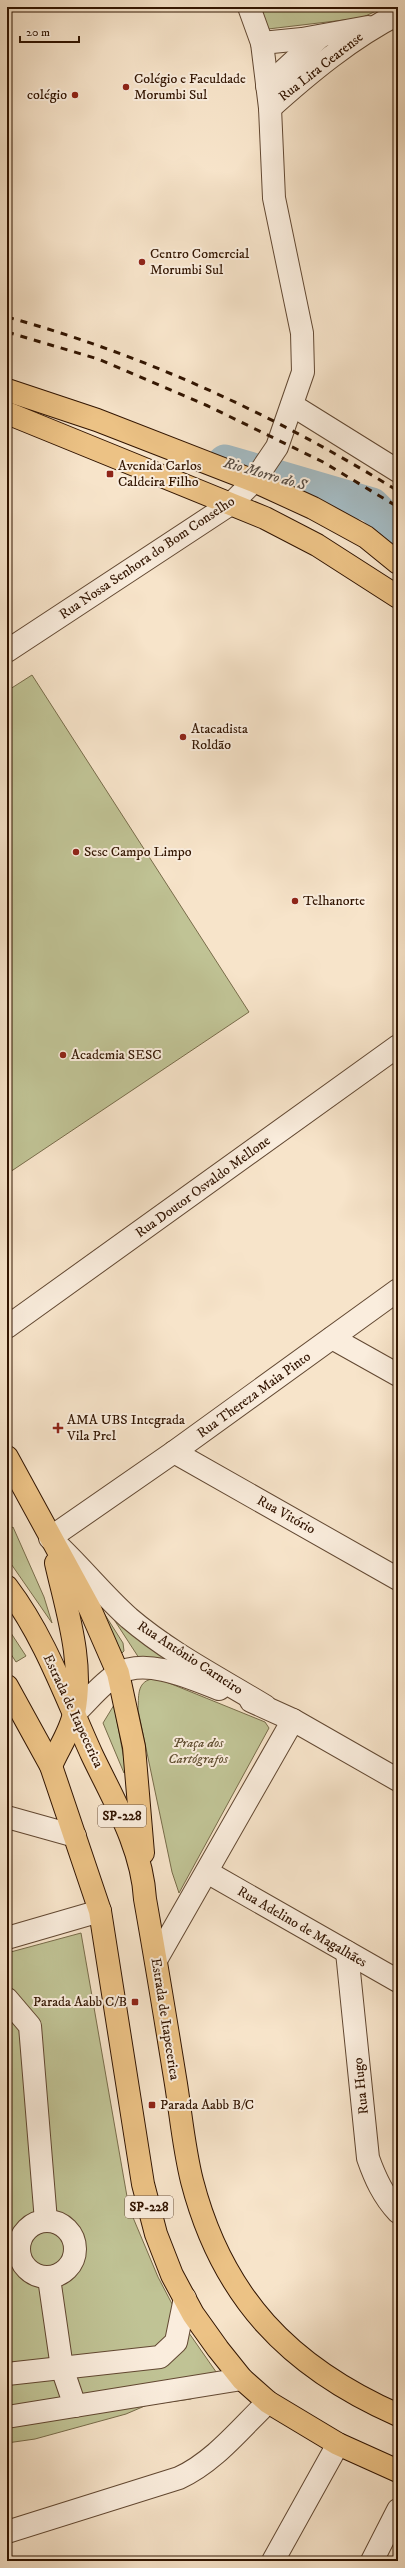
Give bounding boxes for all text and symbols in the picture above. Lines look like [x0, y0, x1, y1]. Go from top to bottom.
scale bar [20, 18, 79, 44]
text: 20 m [26, 25, 50, 40]
street label: Rua Lira Cearense [275, 28, 367, 106]
place label: Colégio e Faculdade Morumbi Sul [134, 70, 246, 104]
marker: Colégio e Faculdade Morumbi Sul [121, 82, 131, 92]
place label: colégio [27, 86, 67, 104]
marker: colégio [70, 90, 80, 100]
place label: Centro Comercial Morumbi Sul [150, 245, 250, 279]
marker: Centro Comercial Morumbi Sul [137, 257, 147, 267]
water label: Rio Morro do S [221, 453, 310, 495]
place label: Avenida Carlos Caldeira Filho [118, 457, 202, 491]
marker: Avenida Carlos Caldeira Filho [105, 469, 115, 479]
street label: Rua Nossa Senhora do Bom Conselho [56, 492, 238, 624]
place label: Atacadista Roldão [191, 720, 248, 754]
marker: Atacadista Roldão [178, 732, 188, 742]
place label: Sesc Campo Limpo [84, 843, 192, 861]
marker: Sesc Campo Limpo [71, 847, 81, 857]
place label: Telhanorte [303, 892, 365, 910]
marker: Telhanorte [290, 896, 300, 906]
place label: Academia SESC [71, 1046, 162, 1064]
marker: Academia SESC [58, 1050, 68, 1060]
street label: Rua Doutor Osvaldo Mellone [132, 1132, 274, 1242]
street label: Rua Thereza Maia Pinto [194, 1348, 315, 1442]
place label: AMA UBS Integrada Vila Prel [66, 1411, 185, 1445]
marker: AMA UBS Integrada Vila Prel [52, 1422, 64, 1434]
street label: Rua Vitório [254, 1492, 319, 1539]
street label: Rua Antônio Carneiro [134, 1617, 246, 1699]
street label: Estrada de Itapecerica [39, 1651, 107, 1771]
park label: Praça dos Cartógrafos [168, 1734, 229, 1768]
road number: SP-228 [98, 1805, 146, 1827]
street label: Rua Adelino de Magalhães [234, 1882, 370, 1972]
street label: Estrada de Itapecerica [146, 1957, 184, 2081]
place label: Parada Aabb C/B [33, 1993, 127, 2011]
marker: Parada Aabb C/B [130, 1997, 140, 2007]
street label: Rua Hugo [349, 2057, 373, 2115]
place label: Parada Aabb B/C [160, 2096, 254, 2114]
marker: Parada Aabb B/C [147, 2100, 157, 2110]
road number: SP-228 [125, 2196, 173, 2218]

